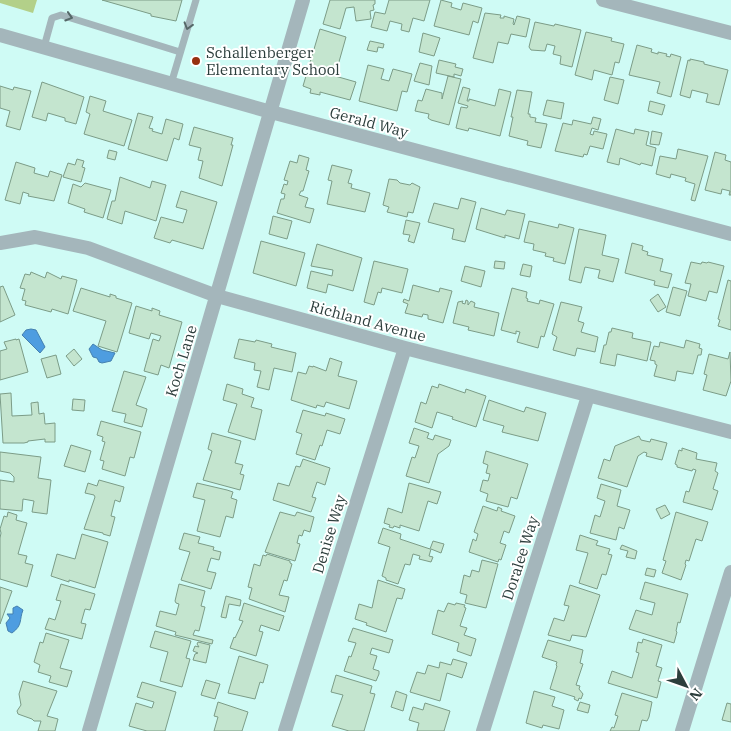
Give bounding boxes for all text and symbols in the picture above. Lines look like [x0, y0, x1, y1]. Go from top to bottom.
one-way arrow [65, 12, 73, 22]
one-way arrow [183, 21, 193, 30]
place label: Schallenberger Elementary School [206, 43, 340, 79]
marker: Schallenberger Elementary School [190, 55, 202, 67]
street label: Gerald Way [328, 102, 410, 142]
street label: Richland Avenue [308, 296, 428, 346]
street label: Koch Lane [161, 323, 201, 399]
street label: Denise Way [308, 492, 350, 576]
street label: Doralee Way [497, 513, 543, 603]
north arrow [661, 661, 711, 711]
text: N [685, 684, 706, 705]

